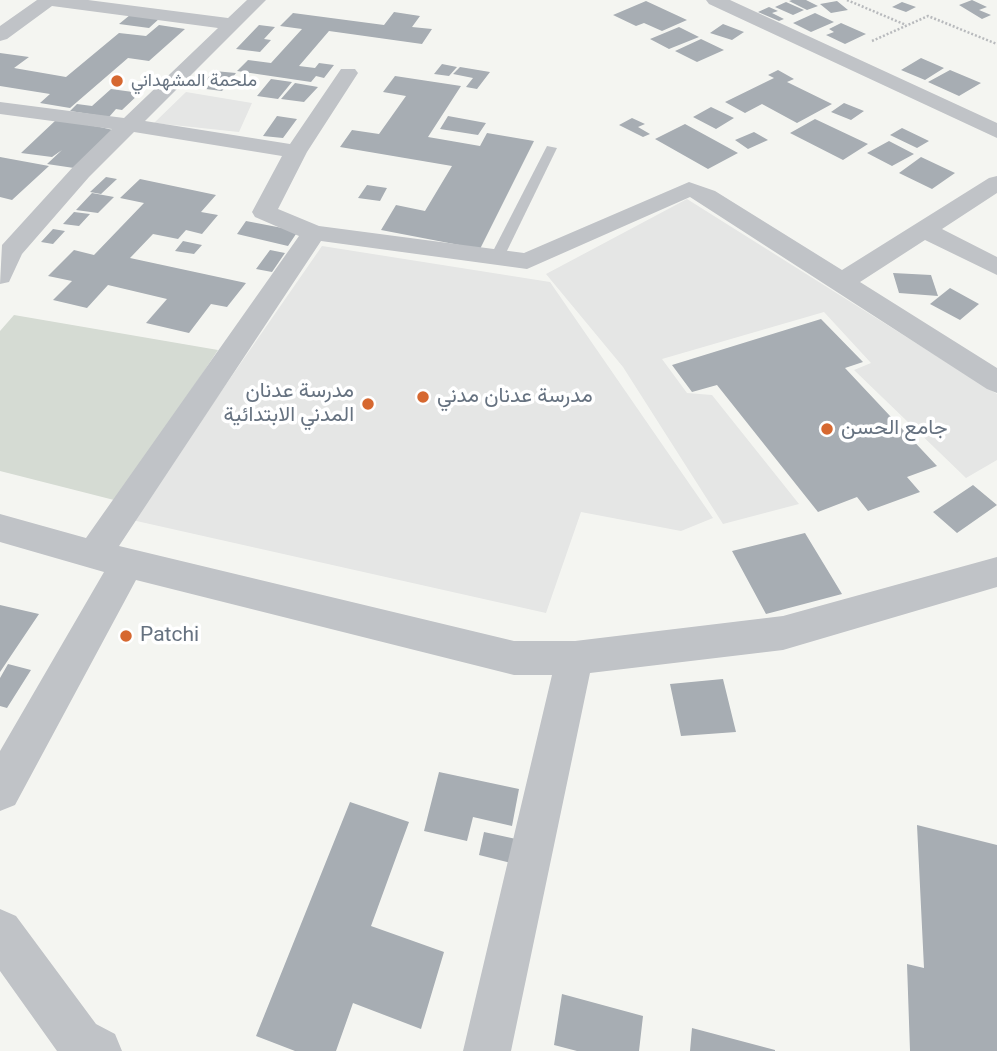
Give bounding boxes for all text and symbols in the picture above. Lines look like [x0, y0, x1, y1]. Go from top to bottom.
place label: ملحمة المشهداني [131, 70, 257, 92]
marker: ملحمة المشهداني [109, 73, 125, 89]
place label: مدرسة عدنان المدني الابتدائية [224, 379, 354, 429]
place label: مدرسة عدنان مدني [437, 384, 593, 410]
marker: مدرسة عدنان مدني [415, 389, 431, 405]
marker: مدرسة عدنان المدني الابتدائية [360, 396, 376, 412]
place label: جامع الحسن [841, 416, 948, 442]
marker: جامع الحسن [819, 421, 835, 437]
place label: Patchi [140, 623, 199, 649]
marker: Patchi [118, 628, 134, 644]

